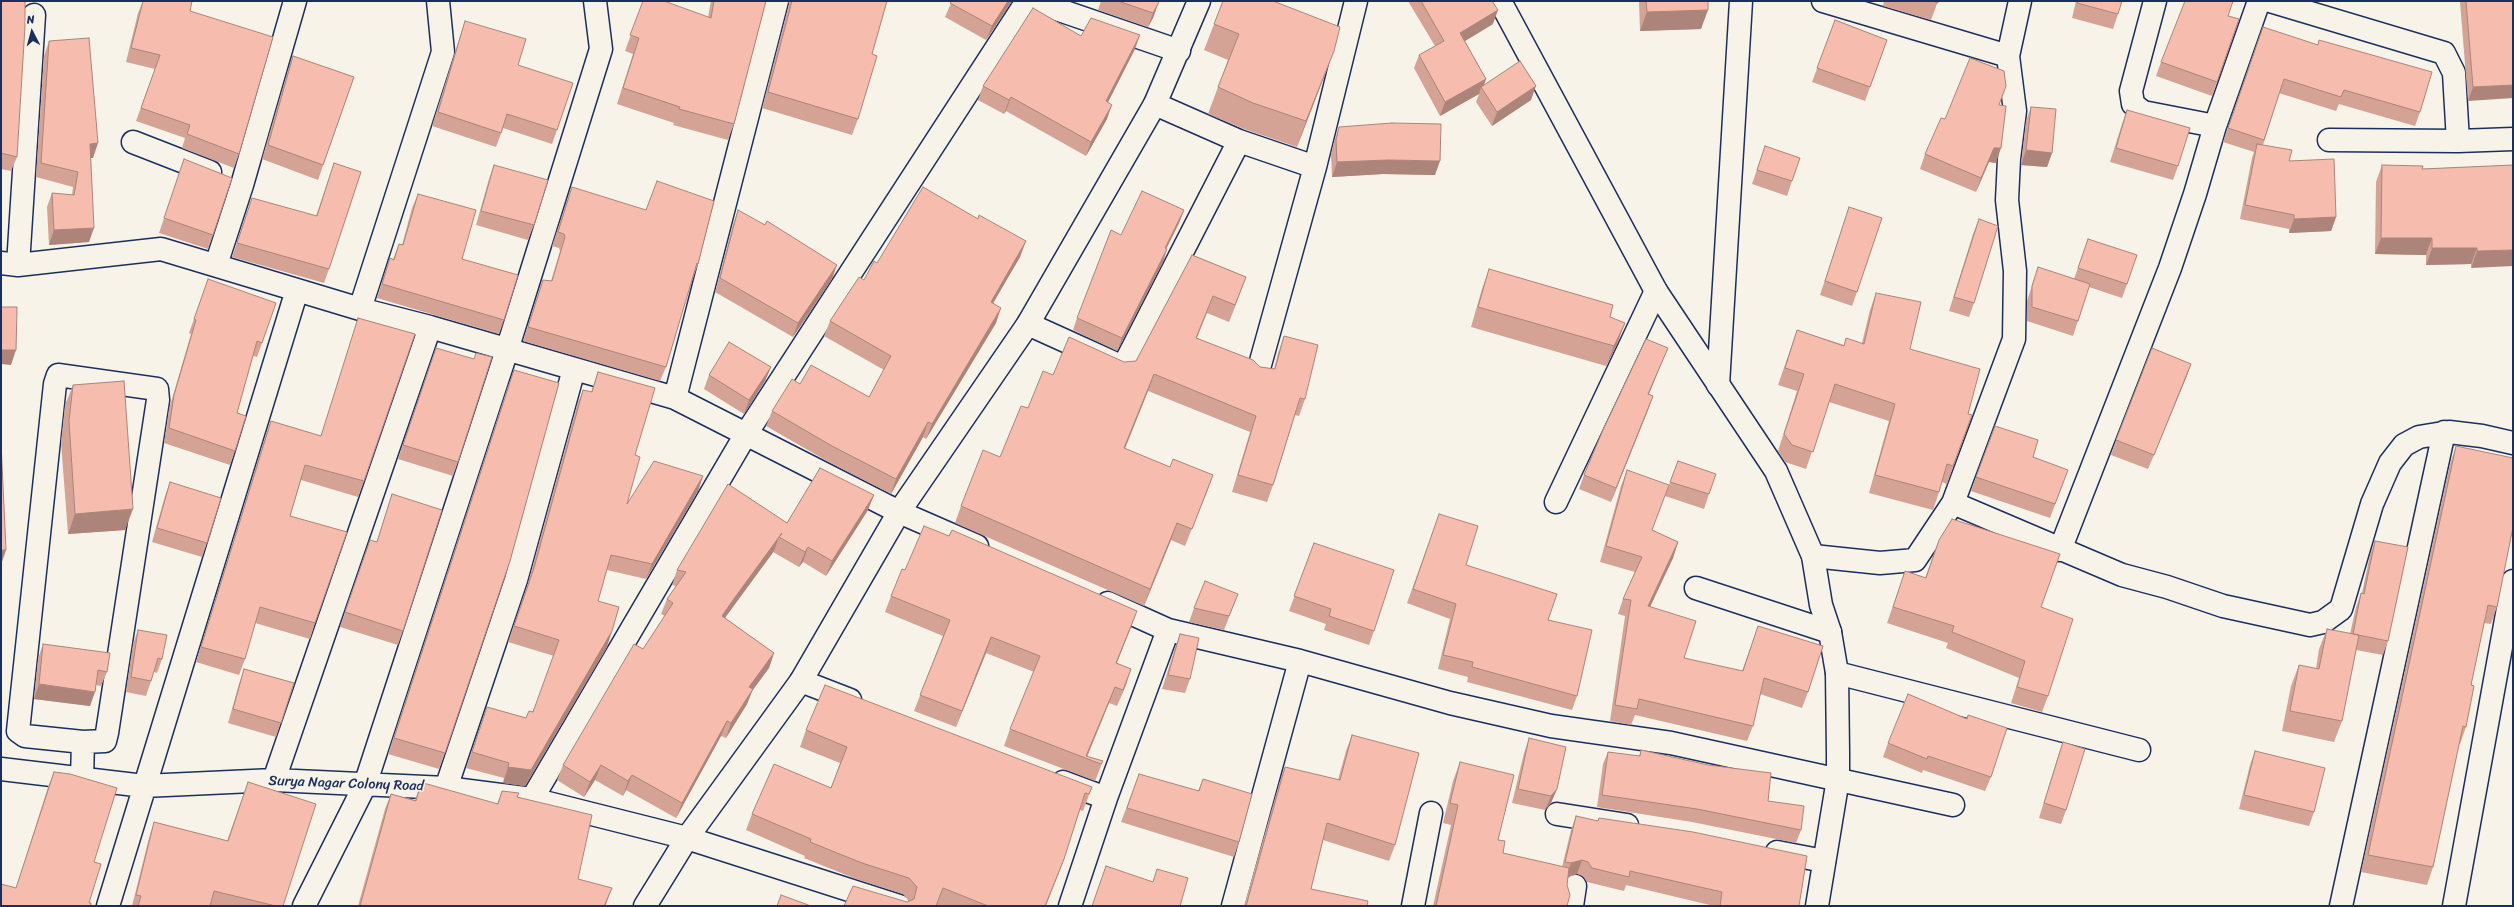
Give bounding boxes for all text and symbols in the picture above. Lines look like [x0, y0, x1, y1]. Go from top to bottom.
text: N [26, 10, 35, 29]
north arrow [12, 12, 52, 52]
street label: Surya Nagar Colony Road [268, 773, 424, 795]

